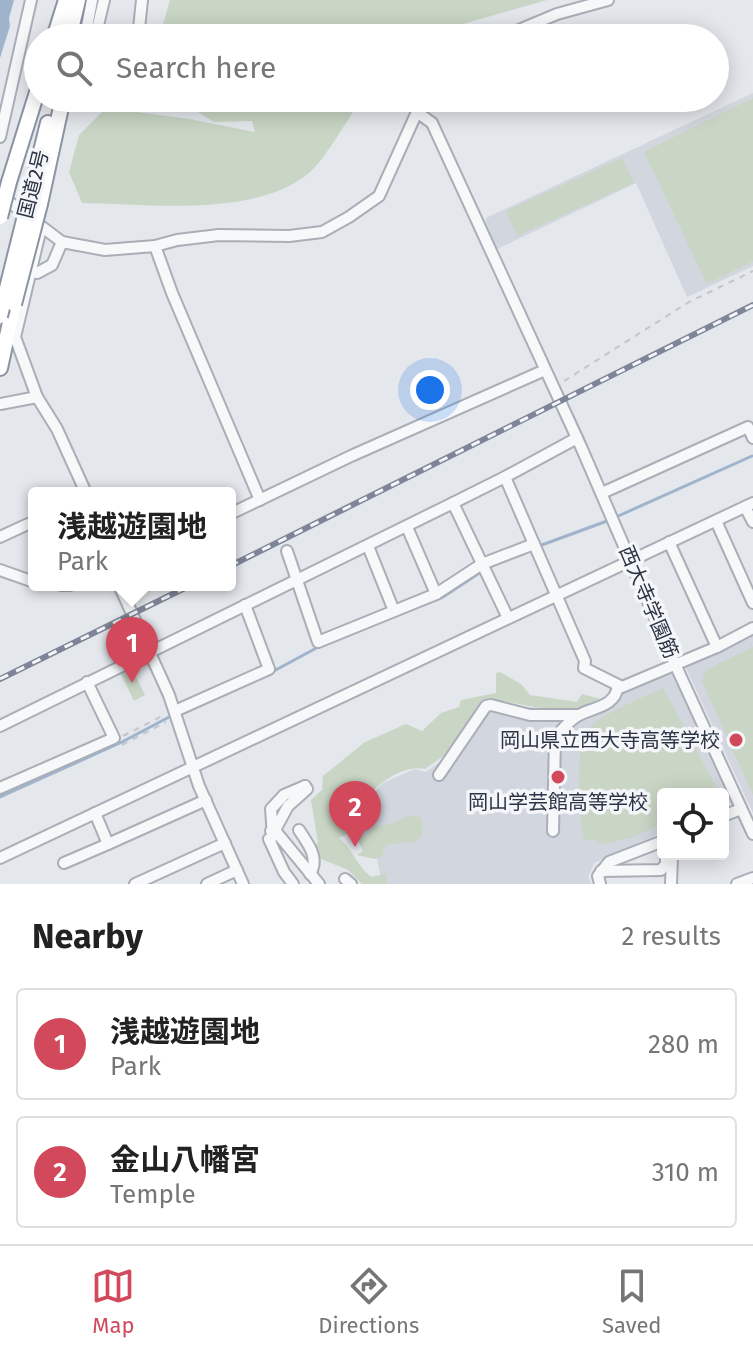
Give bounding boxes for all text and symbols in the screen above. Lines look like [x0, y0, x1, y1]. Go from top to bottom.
search box [24, 24, 729, 112]
icon: search [52, 46, 96, 90]
text: Search here [116, 50, 276, 86]
street label: 国道2号 [13, 147, 53, 221]
your location [410, 370, 450, 410]
popup [28, 487, 236, 591]
text: 浅越遊園地 [57, 509, 207, 545]
street label: 西大寺学園筋 [615, 542, 683, 662]
text: Park [57, 546, 108, 577]
pin: 1 [106, 617, 158, 683]
place label: 岡山県立西大寺高等学校 [500, 728, 720, 752]
marker: 岡山県立西大寺高等学校 [727, 731, 745, 749]
marker: 岡山学芸館高等学校 [549, 768, 567, 786]
pin: 2 [329, 781, 381, 847]
map controls [657, 788, 729, 860]
button: locate [657, 788, 729, 860]
place label: 岡山学芸館高等学校 [468, 790, 648, 814]
text: Nearby [32, 916, 143, 957]
text: 2 results [621, 921, 721, 952]
text: 浅越遊園地 [110, 1014, 260, 1050]
text: 1 [54, 1029, 66, 1060]
text: 280 m [648, 1029, 719, 1060]
text: Park [110, 1051, 161, 1082]
text: 金山八幡宮 [110, 1142, 260, 1178]
text: 2 [53, 1157, 67, 1188]
text: 310 m [652, 1157, 719, 1188]
text: Temple [110, 1179, 196, 1210]
tab: Map [91, 1264, 135, 1339]
tab: Directions [318, 1264, 419, 1339]
tab: Saved [602, 1264, 662, 1339]

